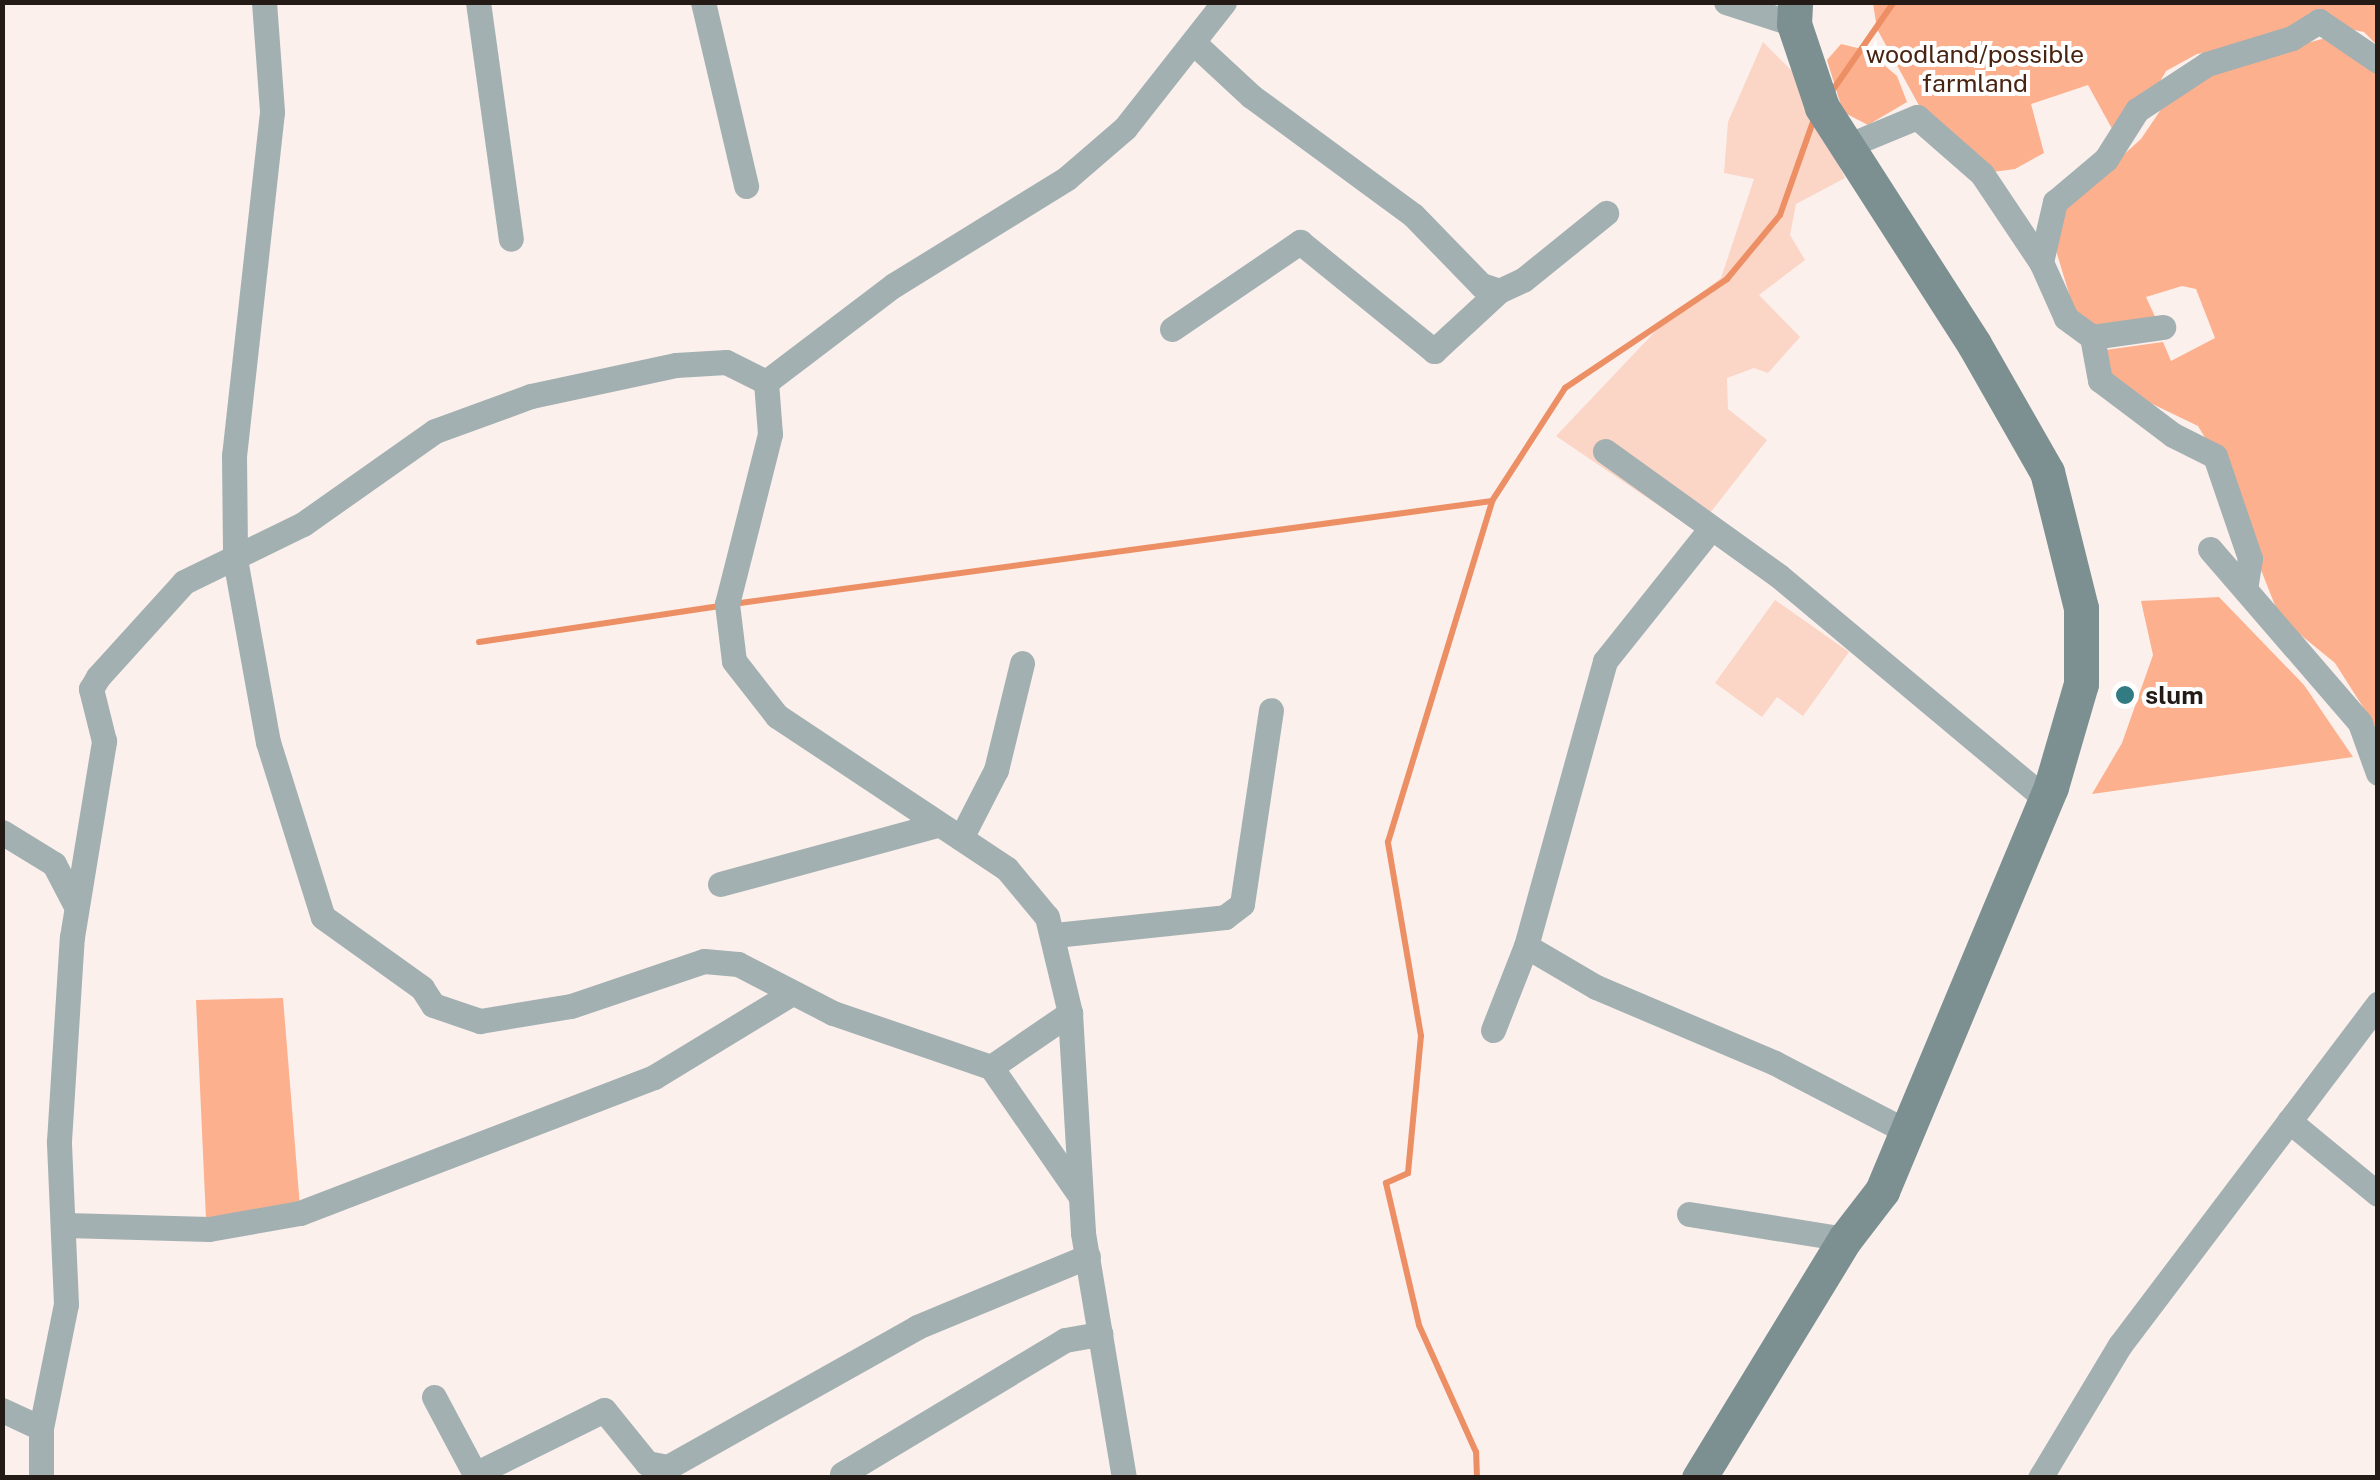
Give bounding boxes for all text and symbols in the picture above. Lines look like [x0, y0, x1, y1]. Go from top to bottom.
park label: woodland/possible farmland [1866, 40, 2084, 99]
place label: slum [2145, 680, 2204, 710]
marker: slum [2114, 684, 2136, 706]

